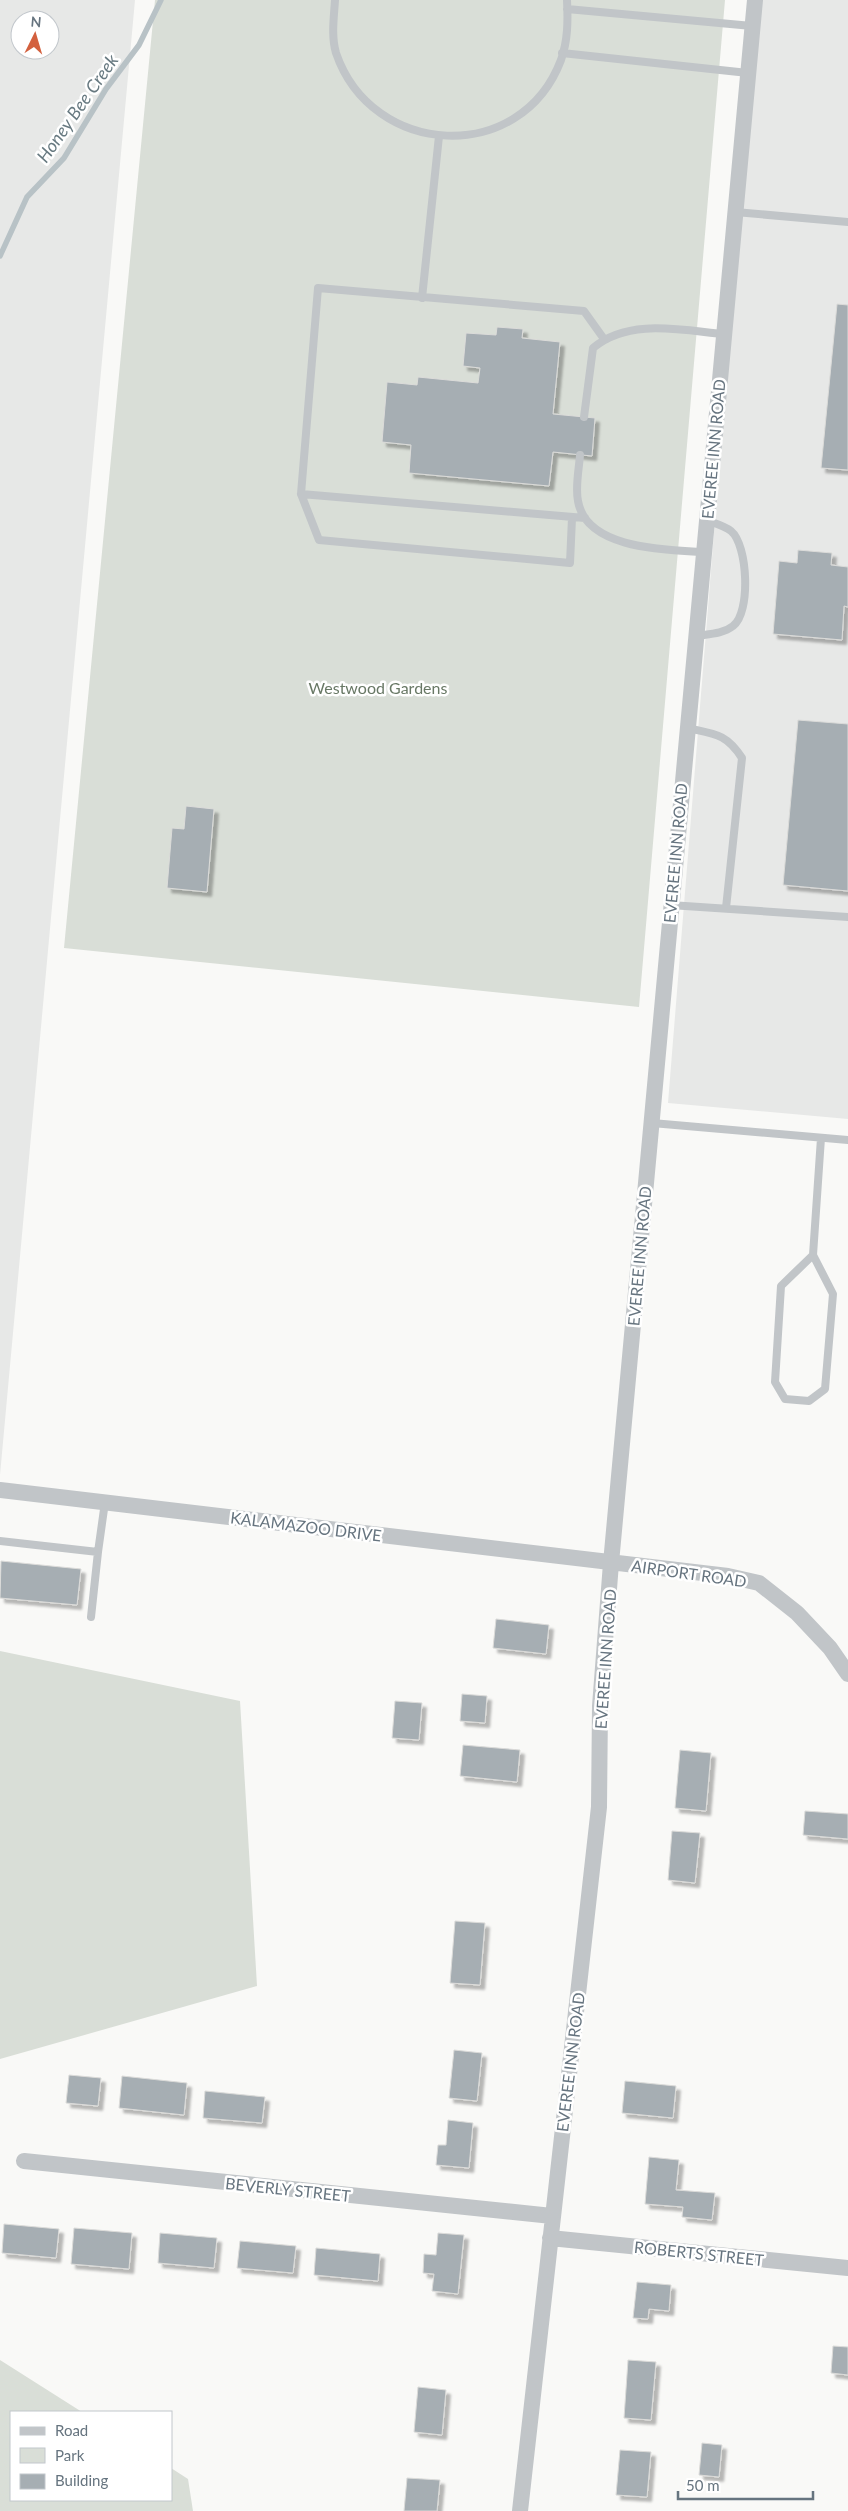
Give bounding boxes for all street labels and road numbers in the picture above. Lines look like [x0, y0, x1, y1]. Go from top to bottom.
street label: EVEREE INN ROAD [697, 378, 729, 520]
street label: EVEREE INN ROAD [659, 782, 691, 924]
street label: EVEREE INN ROAD [623, 1185, 655, 1327]
street label: KALAMAZOO DRIVE [229, 1507, 383, 1545]
street label: AIRPORT ROAD [630, 1556, 748, 1590]
street label: EVEREE INN ROAD [591, 1588, 619, 1730]
street label: EVEREE INN ROAD [552, 1991, 588, 2133]
street label: BEVERLY STREET [224, 2173, 352, 2205]
street label: ROBERTS STREET [633, 2237, 765, 2269]

